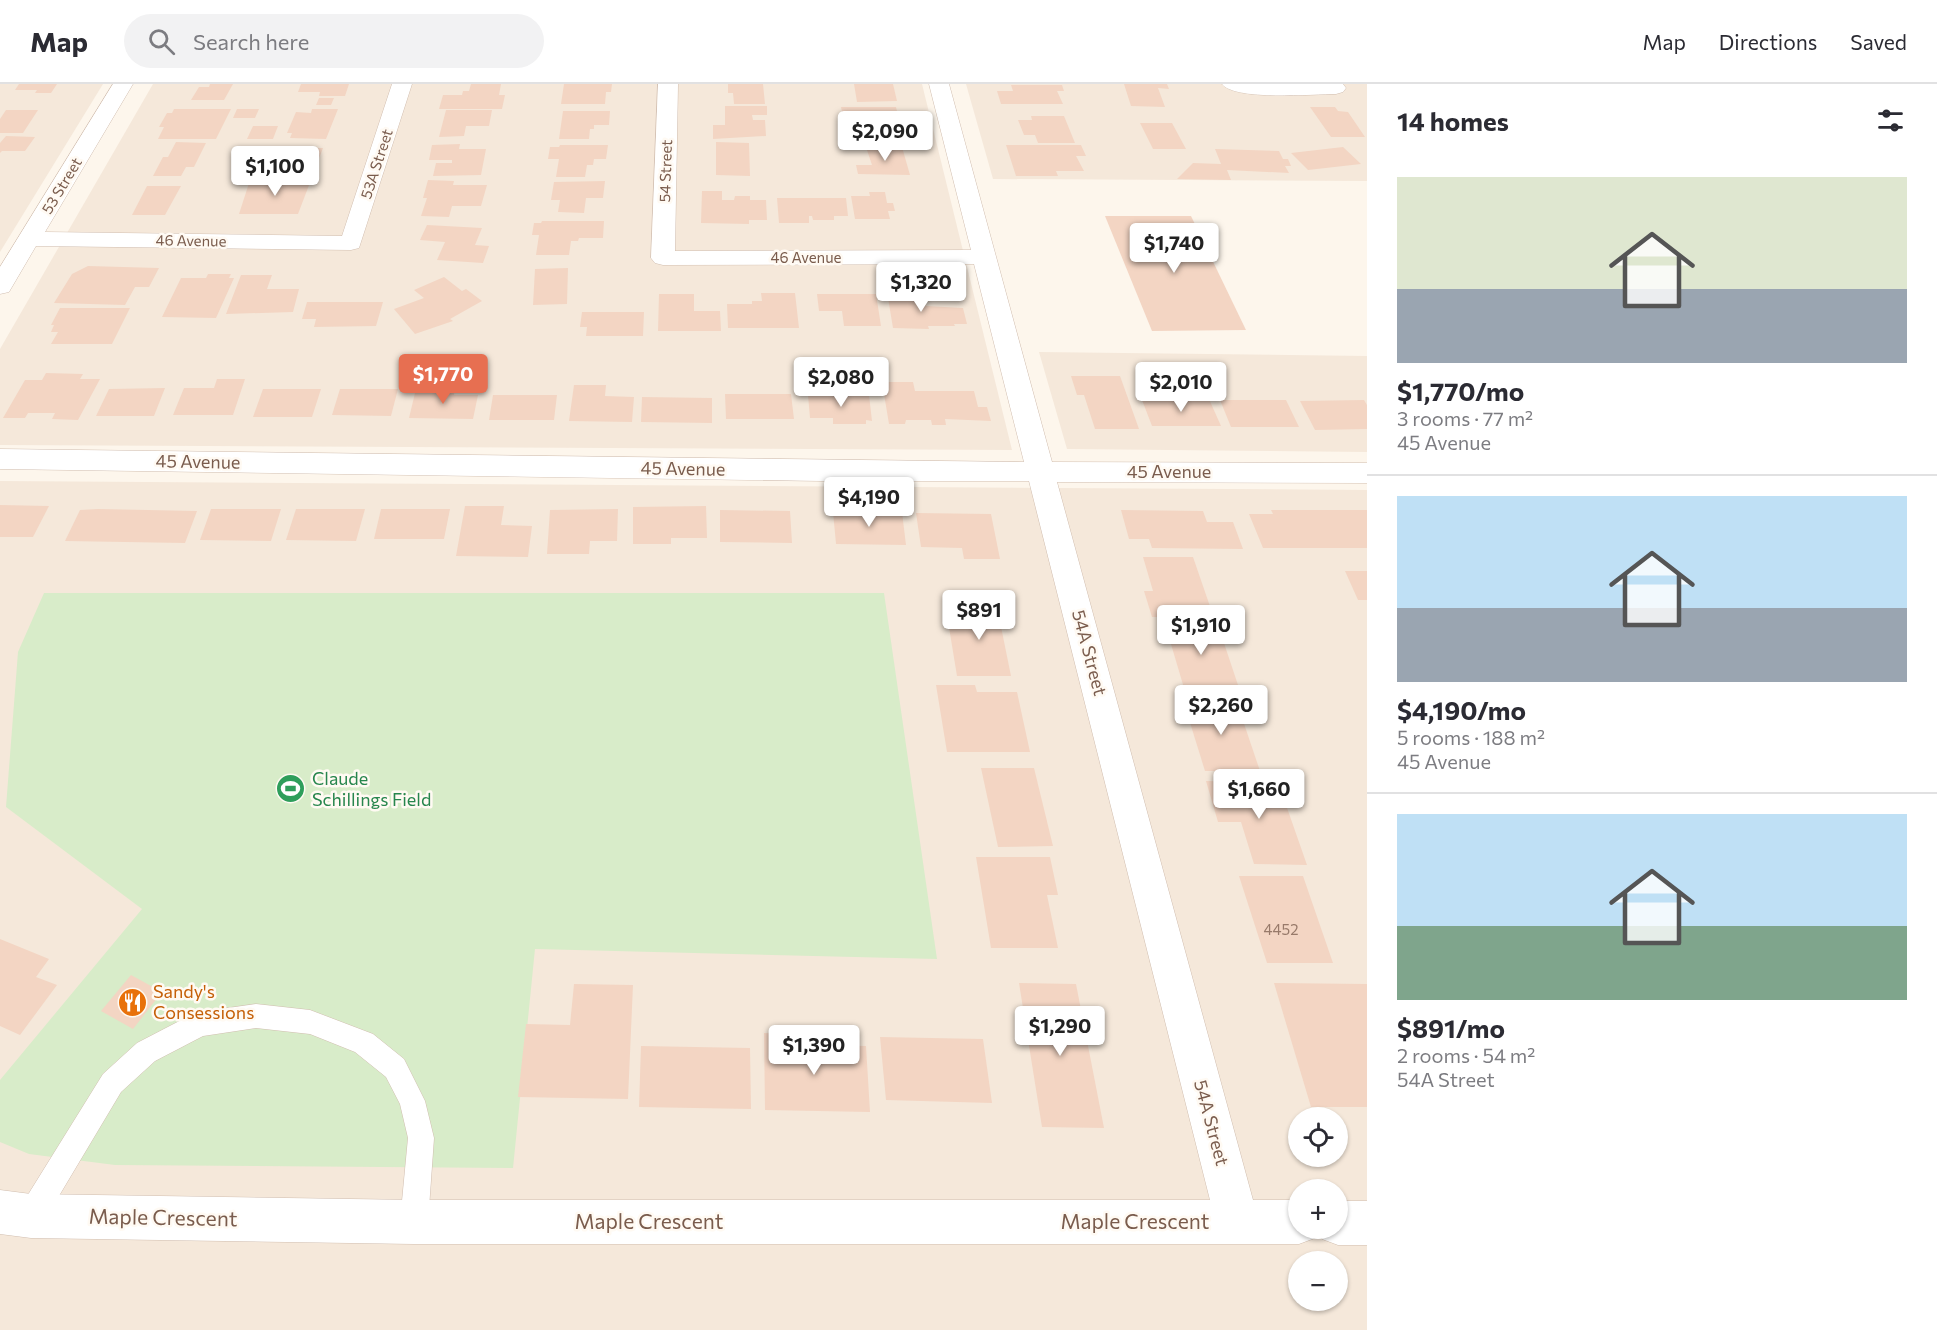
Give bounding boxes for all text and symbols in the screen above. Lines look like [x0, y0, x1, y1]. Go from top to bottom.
search box [124, 14, 544, 68]
text: Map [30, 24, 88, 58]
icon: search [145, 25, 178, 58]
text: Search here [193, 28, 309, 55]
text: Map [1643, 29, 1686, 54]
text: Directions [1719, 29, 1817, 54]
text: Saved [1850, 29, 1907, 54]
icon: filters [1874, 104, 1907, 137]
text: 14 homes [1397, 105, 1509, 136]
pin: $2,090 [836, 111, 934, 162]
text: $2,090 [852, 118, 918, 142]
street label: 53A Street [356, 126, 396, 201]
street label: 54 Street [655, 139, 675, 203]
pin: $1,100 [226, 146, 324, 197]
text: $1,100 [245, 153, 305, 177]
street label: 53 Street [37, 154, 85, 217]
icon: home [1598, 216, 1706, 324]
pin: $1,740 [1125, 223, 1223, 274]
street label: 46 Avenue [155, 230, 227, 250]
text: $1,740 [1144, 230, 1204, 254]
street label: 46 Avenue [771, 248, 842, 266]
pin: $1,320 [872, 262, 970, 313]
text: $1,320 [890, 269, 952, 293]
pin: $1,770 [394, 354, 492, 405]
pin: $2,080 [792, 357, 890, 408]
text: $1,770 [413, 361, 473, 385]
pin: $2,010 [1132, 362, 1230, 413]
text: $2,080 [808, 364, 874, 388]
text: $2,010 [1149, 369, 1213, 393]
text: $1,770/mo [1397, 375, 1524, 406]
text: 3 rooms · 77 m² [1397, 406, 1533, 430]
text: 45 Avenue [1397, 430, 1491, 454]
street label: 45 Avenue [156, 449, 240, 473]
street label: 45 Avenue [641, 456, 725, 480]
street label: 45 Avenue [1127, 460, 1211, 482]
pin: $4,190 [820, 477, 918, 528]
text: $4,190 [838, 484, 900, 508]
icon: home [1598, 535, 1706, 643]
pin: $891 [943, 590, 1015, 641]
text: $891 [956, 597, 1002, 621]
pin: $1,910 [1152, 605, 1250, 656]
street label: 54A Street [1068, 607, 1112, 698]
text: $1,910 [1171, 612, 1231, 636]
pin: $2,260 [1172, 685, 1270, 736]
text: $2,260 [1189, 692, 1253, 716]
text: $4,190/mo [1397, 694, 1526, 725]
text: 5 rooms · 188 m² [1397, 725, 1545, 749]
text: 45 Avenue [1397, 749, 1491, 773]
place label: Claude Schillings Field [312, 767, 431, 810]
pin: $1,660 [1210, 769, 1308, 820]
sports icon: Claude Schillings Field [275, 773, 307, 805]
text: $1,660 [1227, 776, 1291, 800]
icon: home [1598, 853, 1706, 961]
house number: 4452 [1264, 920, 1298, 938]
place label: Sandy's Consessions [153, 980, 254, 1023]
restaurant icon: Sandy's Consessions [116, 986, 148, 1018]
pin: $1,290 [1011, 1006, 1109, 1057]
text: $891/mo [1397, 1012, 1505, 1043]
text: $1,290 [1029, 1013, 1091, 1037]
pin: $1,390 [765, 1025, 863, 1076]
text: $1,390 [783, 1032, 845, 1056]
text: 2 rooms · 54 m² [1397, 1043, 1535, 1067]
text: 54A Street [1397, 1067, 1495, 1091]
street label: 54A Street [1190, 1077, 1234, 1168]
map controls [1288, 1107, 1348, 1311]
button: locate [1288, 1107, 1348, 1167]
button: + [1288, 1179, 1348, 1239]
street label: Maple Crescent [88, 1203, 238, 1230]
street label: Maple Crescent [575, 1208, 723, 1233]
street label: Maple Crescent [1061, 1208, 1209, 1233]
button: − [1288, 1251, 1348, 1311]

